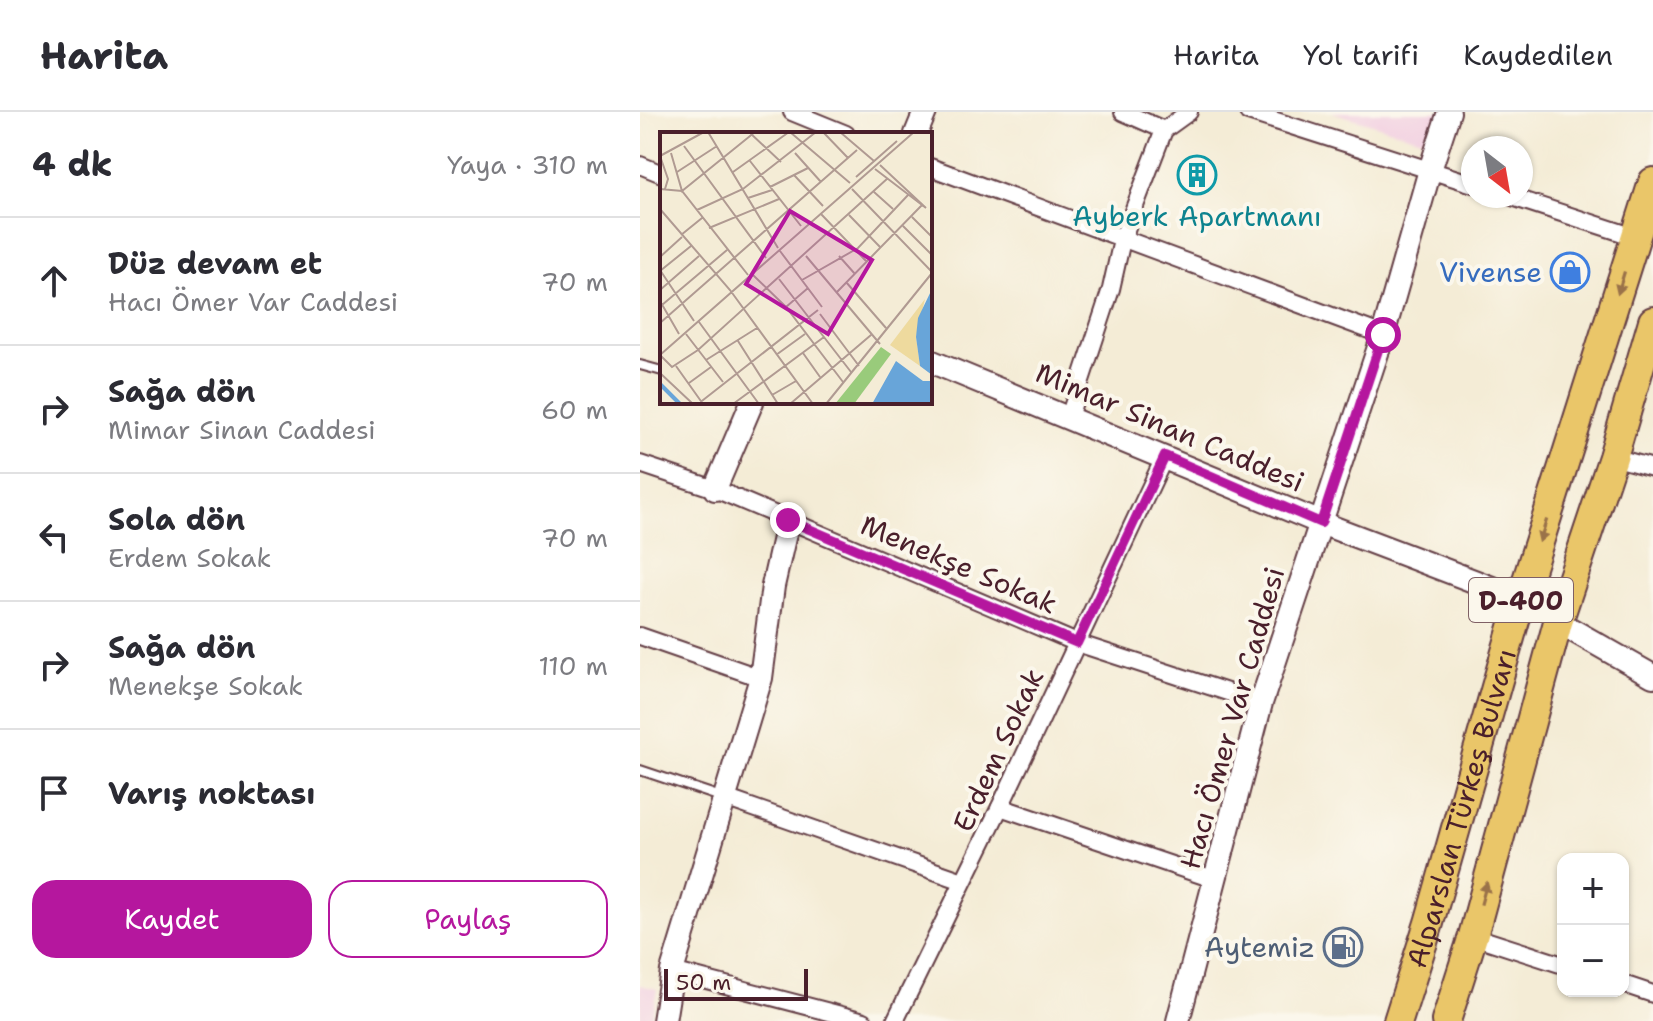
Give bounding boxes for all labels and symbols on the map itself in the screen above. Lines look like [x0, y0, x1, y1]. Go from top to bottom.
inset map [660, 132, 932, 404]
north arrow [1461, 136, 1533, 208]
building icon: Ayberk Apartmanı [1176, 154, 1218, 196]
place label: Ayberk Apartmanı [1072, 197, 1322, 235]
shop icon: Vivense [1549, 251, 1591, 293]
place label: Vivense [1439, 253, 1542, 291]
one-way arrow [1614, 271, 1627, 295]
route start [1365, 317, 1401, 353]
street label: Mimar Sinan Caddesi [1030, 353, 1310, 501]
route end [770, 502, 806, 538]
street label: Menekşe Sokak [855, 505, 1063, 623]
one-way arrow [1537, 519, 1549, 543]
street label: Hacı Ömer Var Caddesi [1171, 563, 1293, 873]
road number: D-400 [1469, 578, 1573, 622]
street label: Alparslan Türkeş Bulvarı [1397, 644, 1525, 973]
street label: Erdem Sokak [944, 662, 1052, 838]
one-way arrow [1479, 880, 1491, 905]
fuel station icon: Aytemiz [1322, 926, 1364, 968]
place label: Aytemiz [1204, 928, 1315, 966]
scale bar [664, 965, 808, 1001]

